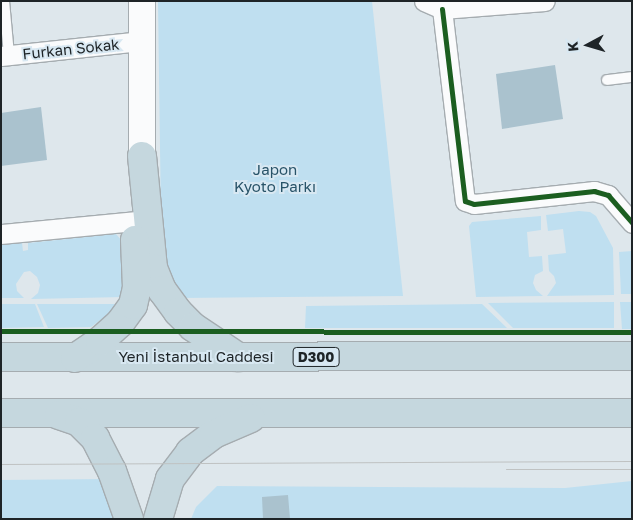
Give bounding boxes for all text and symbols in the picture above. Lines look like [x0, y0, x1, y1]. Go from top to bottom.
north arrow [563, 20, 613, 70]
street label: Furkan Sokak [22, 35, 120, 63]
text: K [564, 41, 582, 53]
park label: Japon Kyoto Parkı [234, 160, 316, 195]
road number: D300 [292, 346, 340, 368]
street label: Yeni İstanbul Caddesi [118, 348, 274, 366]

